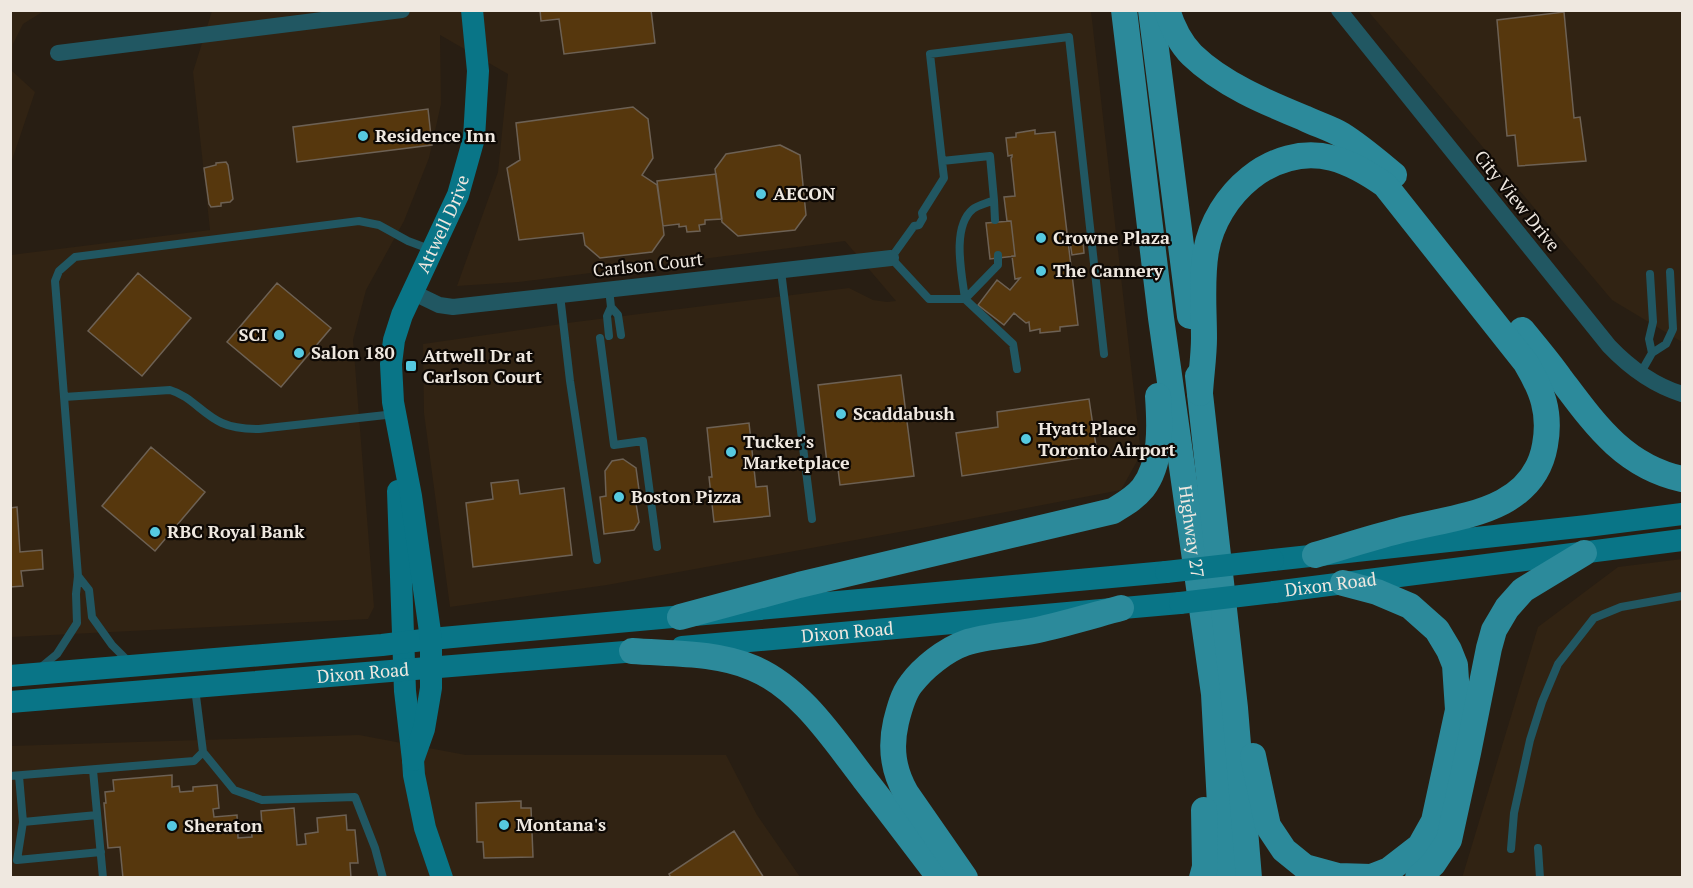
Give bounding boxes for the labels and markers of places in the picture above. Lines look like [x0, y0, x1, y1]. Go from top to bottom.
place label: Residence Inn [375, 123, 496, 147]
marker: Residence Inn [356, 129, 370, 143]
place label: AECON [773, 181, 836, 205]
marker: AECON [754, 187, 768, 201]
place label: Crowne Plaza [1053, 225, 1170, 249]
marker: Crowne Plaza [1034, 231, 1048, 245]
place label: The Cannery [1053, 258, 1164, 282]
marker: The Cannery [1034, 264, 1048, 278]
place label: SCI [239, 322, 267, 346]
marker: SCI [272, 328, 286, 342]
place label: Salon 180 [311, 340, 395, 364]
place label: Attwell Dr at Carlson Court [423, 343, 542, 388]
marker: Salon 180 [292, 346, 306, 360]
marker: Attwell Dr at Carlson Court [404, 359, 418, 373]
place label: Scaddabush [853, 401, 955, 425]
marker: Scaddabush [834, 407, 848, 421]
place label: Hyatt Place Toronto Airport [1038, 416, 1176, 461]
place label: Tucker's Marketplace [743, 429, 850, 474]
marker: Hyatt Place Toronto Airport [1019, 432, 1033, 446]
marker: Tucker's Marketplace [724, 445, 738, 459]
place label: Boston Pizza [631, 484, 742, 508]
marker: Boston Pizza [612, 490, 626, 504]
place label: RBC Royal Bank [167, 519, 305, 543]
marker: RBC Royal Bank [148, 525, 162, 539]
place label: Montana's [516, 812, 606, 836]
place label: Sheraton [184, 813, 263, 837]
marker: Montana's [497, 818, 511, 832]
marker: Sheraton [165, 819, 179, 833]

